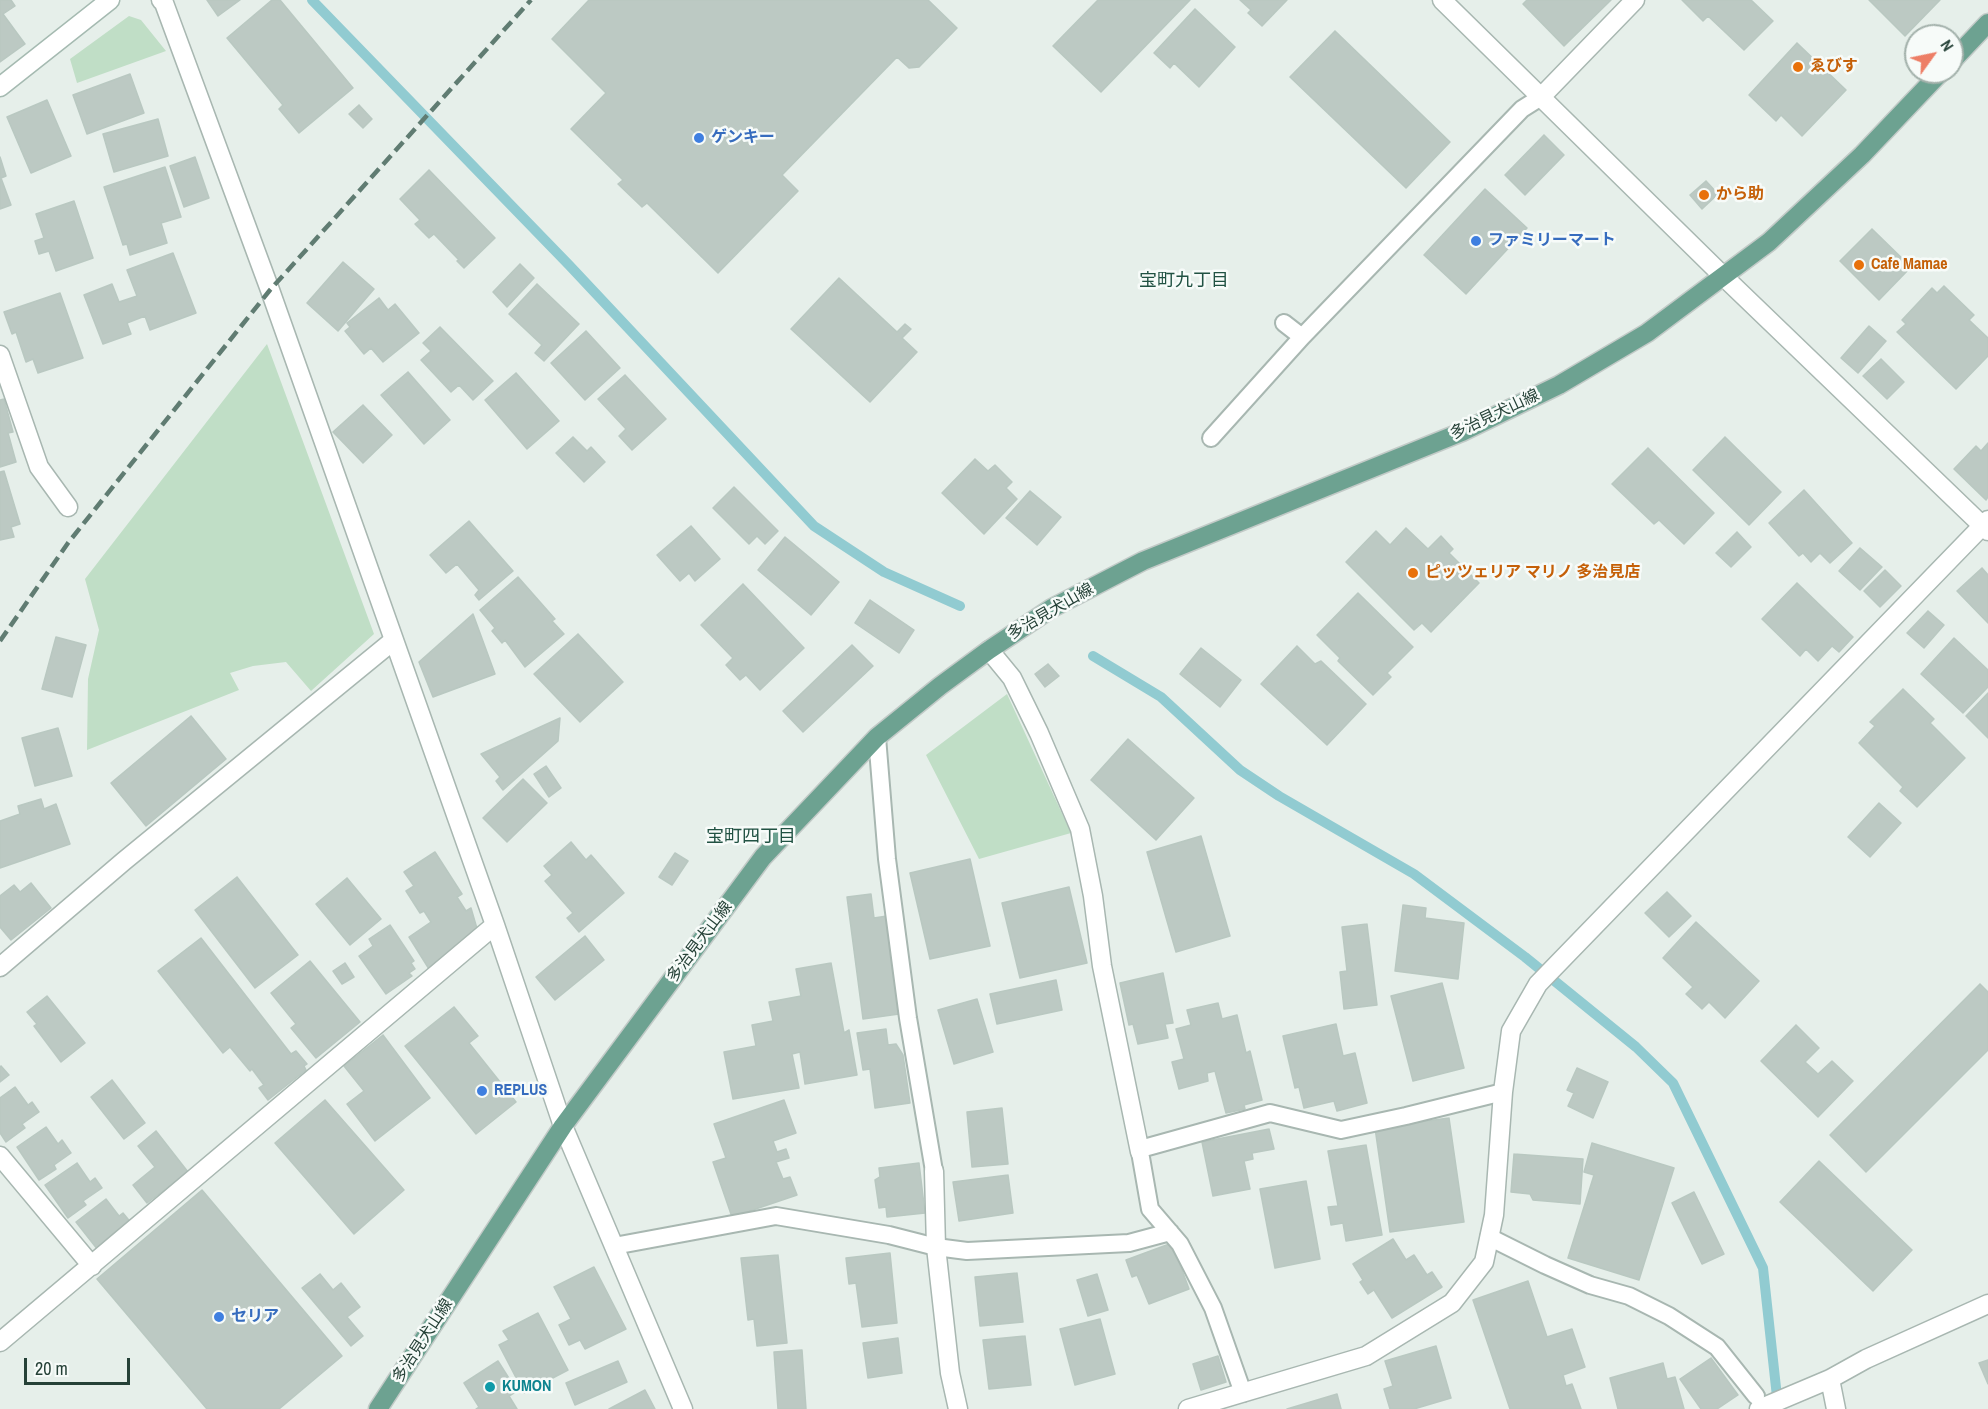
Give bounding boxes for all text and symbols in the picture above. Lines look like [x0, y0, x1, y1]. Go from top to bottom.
north arrow [1904, 24, 1964, 84]
text: N [1936, 35, 1959, 55]
place label: ゑびす [1810, 57, 1858, 77]
marker: ゑびす [1791, 60, 1805, 74]
place label: ゲンキー [711, 128, 775, 148]
marker: ゲンキー [692, 131, 706, 145]
place label: から助 [1716, 185, 1764, 205]
marker: から助 [1697, 188, 1711, 202]
place label: ファミリーマート [1488, 231, 1616, 251]
marker: ファミリーマート [1469, 234, 1483, 248]
place label: Cafe Mamae [1871, 255, 1948, 275]
marker: Cafe Mamae [1852, 258, 1866, 272]
district label: 宝町九丁目 [1139, 270, 1229, 292]
street label: 多治見犬山線 [1447, 386, 1543, 444]
place label: ピッツェリア マリノ 多治見店 [1425, 563, 1640, 583]
marker: ピッツェリア マリノ 多治見店 [1406, 566, 1420, 580]
street label: 多治見犬山線 [1005, 580, 1097, 644]
district label: 宝町四丁目 [706, 826, 796, 848]
street label: 多治見犬山線 [663, 898, 737, 986]
place label: REPLUS [494, 1081, 547, 1101]
marker: REPLUS [475, 1084, 489, 1098]
street label: 多治見犬山線 [389, 1296, 457, 1386]
place label: セリア [231, 1307, 279, 1327]
marker: セリア [212, 1310, 226, 1324]
scale bar [27, 1346, 134, 1384]
text: 20 m [35, 1356, 68, 1381]
place label: KUMON [502, 1377, 552, 1397]
marker: KUMON [483, 1380, 497, 1394]

